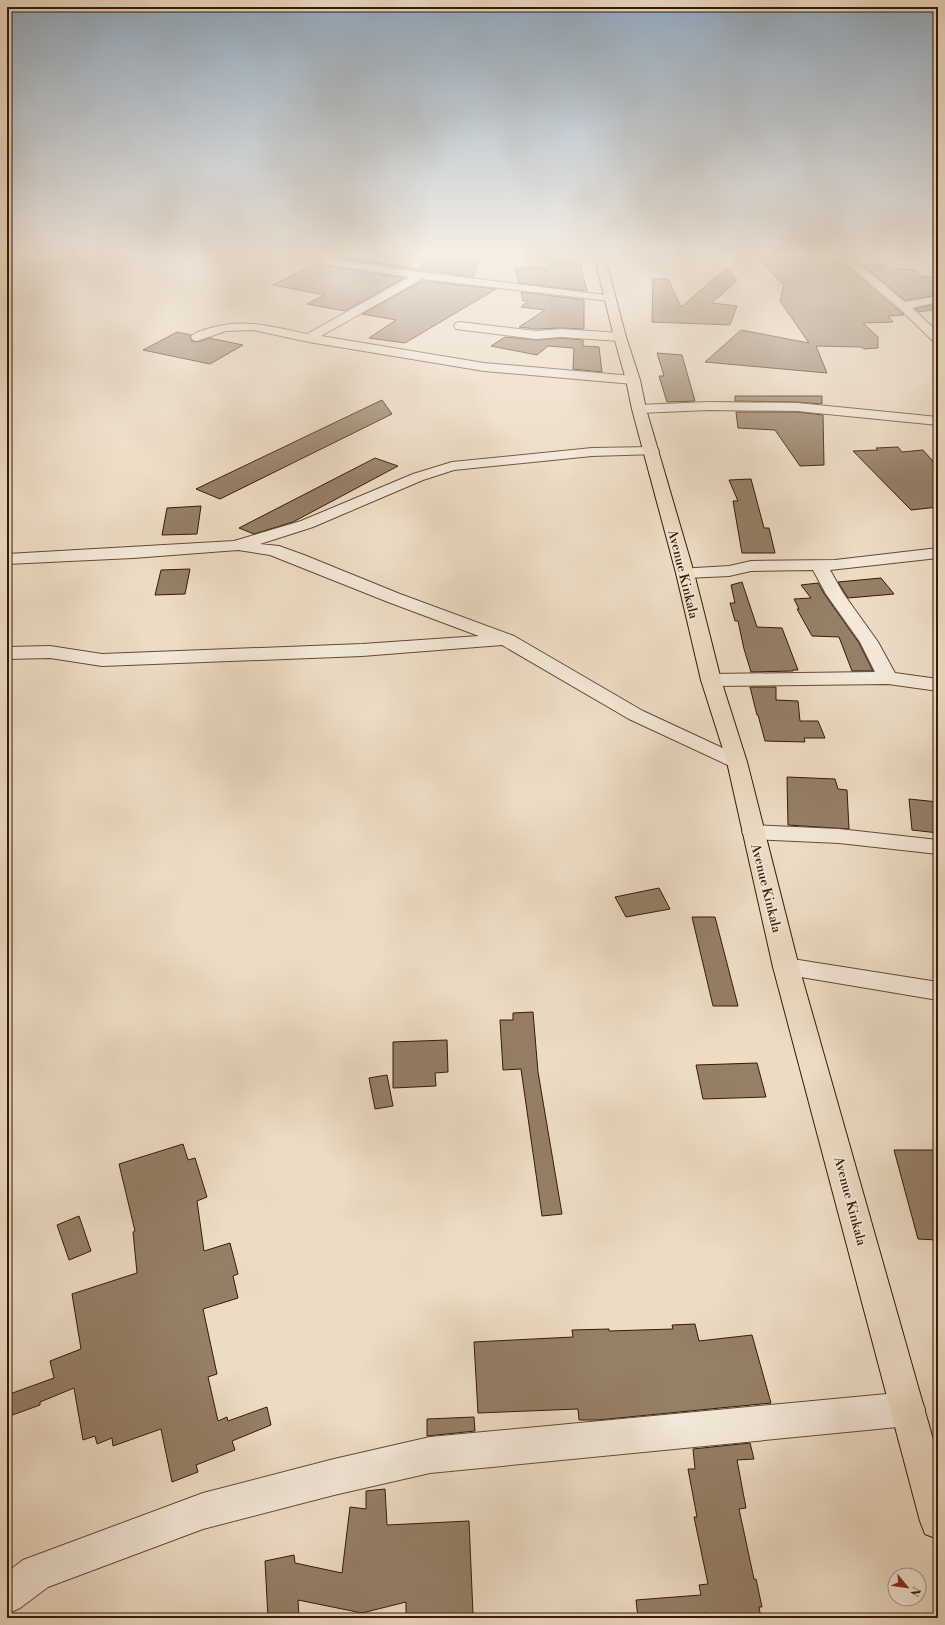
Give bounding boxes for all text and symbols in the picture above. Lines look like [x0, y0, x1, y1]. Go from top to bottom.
street label: Avenue Kinkala [664, 527, 702, 621]
street label: Avenue Kinkala [747, 841, 785, 935]
street label: Avenue Kinkala [830, 1154, 870, 1248]
north arrow [887, 1567, 927, 1607]
text: N [906, 1584, 923, 1599]

